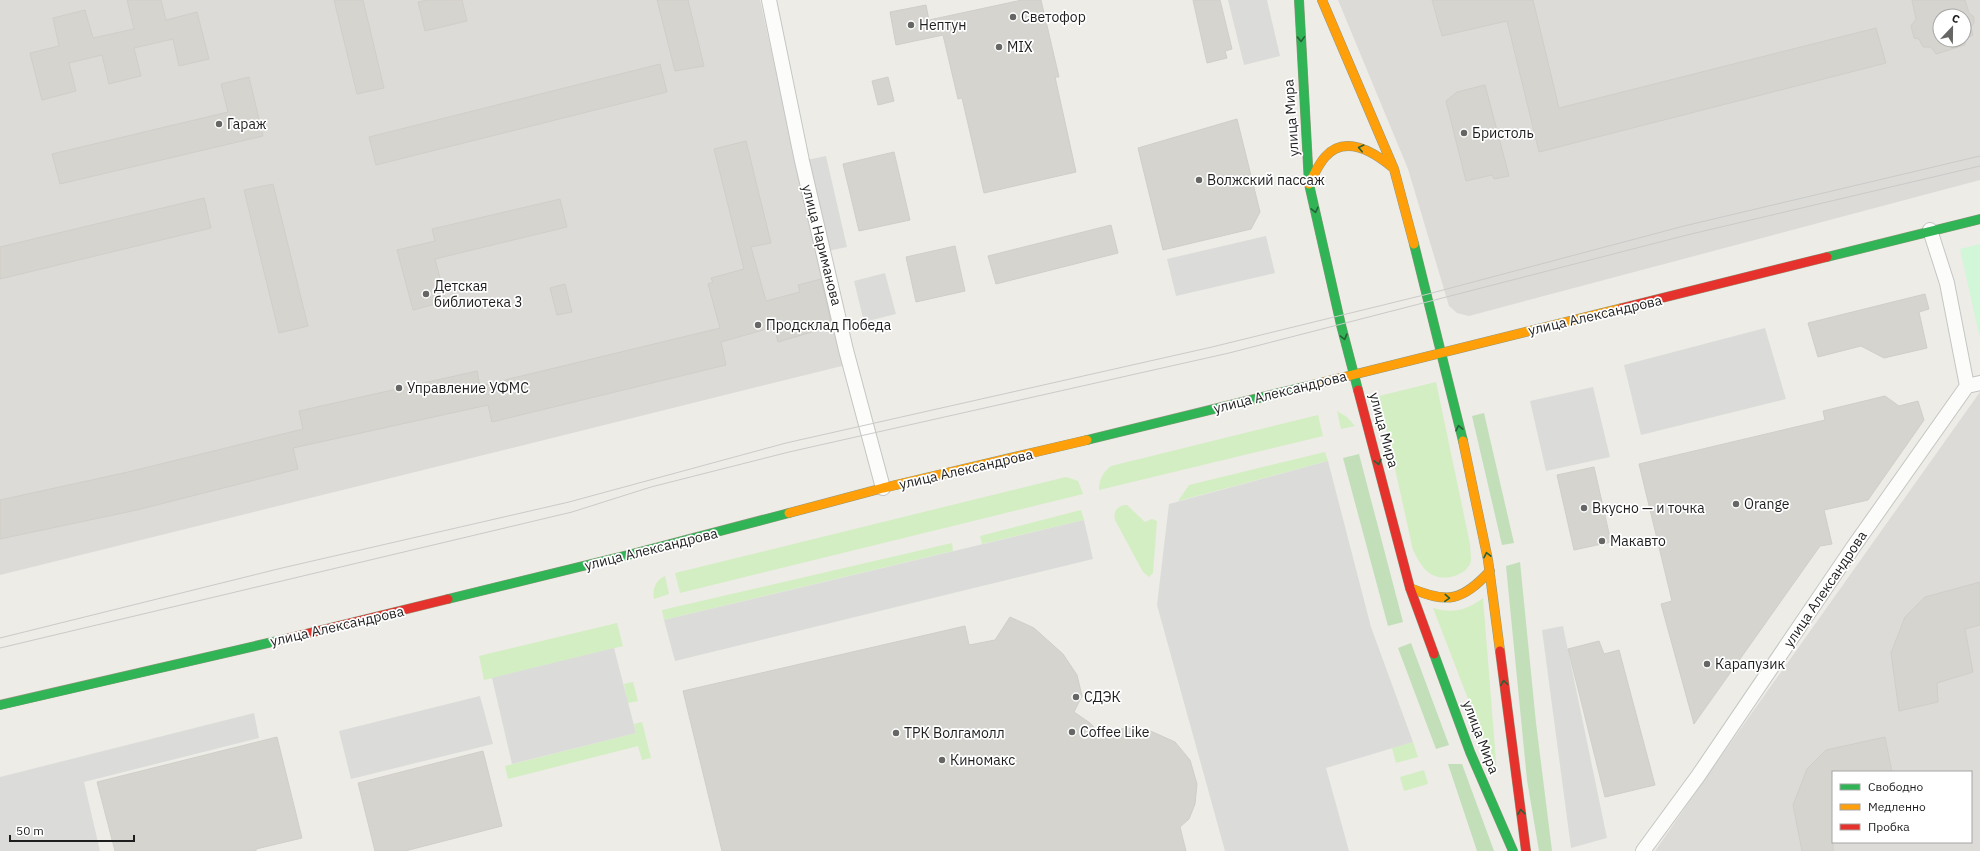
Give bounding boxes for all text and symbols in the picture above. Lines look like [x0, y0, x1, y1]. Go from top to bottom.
place label: Светофор [1021, 8, 1086, 26]
north arrow [1932, 8, 1972, 48]
text: С [1950, 11, 1962, 27]
marker: Светофор [1008, 12, 1018, 22]
place label: Нептун [919, 16, 967, 34]
marker: Нептун [906, 20, 916, 30]
one-way arrow [1296, 36, 1305, 42]
place label: MIX [1007, 38, 1033, 56]
marker: MIX [994, 42, 1004, 52]
street label: улица Мира [1279, 78, 1303, 157]
place label: Гараж [227, 115, 267, 133]
marker: Гараж [214, 119, 224, 129]
place label: Бристоль [1472, 124, 1534, 142]
marker: Бристоль [1459, 128, 1469, 138]
one-way arrow [1358, 145, 1364, 153]
place label: Волжский пассаж [1207, 171, 1325, 189]
marker: Волжский пассаж [1194, 175, 1204, 185]
street label: улица Нариманова [798, 183, 846, 308]
one-way arrow [1310, 207, 1318, 213]
place label: Детская библиотека 3 [434, 277, 523, 311]
marker: Детская библиотека 3 [421, 289, 431, 299]
street label: улица Александрова [1526, 291, 1664, 339]
place label: Продсклад Победа [766, 316, 892, 334]
marker: Продсклад Победа [753, 320, 763, 330]
one-way arrow [1340, 333, 1348, 340]
street label: улица Александрова [1212, 367, 1349, 417]
place label: Управление УФМС [407, 379, 529, 397]
marker: Управление УФМС [394, 383, 404, 393]
street label: улица Мира [1365, 390, 1403, 470]
one-way arrow [1456, 424, 1464, 431]
street label: улица Александрова [897, 445, 1035, 493]
one-way arrow [1374, 459, 1382, 465]
place label: Orange [1744, 495, 1790, 513]
place label: Вкусно — и точка [1592, 499, 1705, 517]
marker: Orange [1731, 499, 1741, 509]
marker: Вкусно — и точка [1579, 503, 1589, 513]
street label: улица Александрова [583, 524, 720, 574]
street label: улица Александрова [1779, 527, 1871, 651]
place label: Макавто [1610, 532, 1666, 550]
marker: Макавто [1597, 536, 1607, 546]
one-way arrow [1483, 552, 1491, 558]
one-way arrow [1444, 594, 1450, 603]
street label: улица Александрова [268, 602, 406, 650]
place label: Карапузик [1715, 655, 1786, 673]
marker: Карапузик [1702, 659, 1712, 669]
one-way arrow [1500, 680, 1509, 686]
place label: СДЭК [1084, 688, 1121, 706]
marker: СДЭК [1071, 692, 1081, 702]
street label: улица Мира [1459, 698, 1503, 777]
place label: Coffee Like [1080, 723, 1150, 741]
place label: ТРК Волгамолл [904, 724, 1005, 742]
marker: Coffee Like [1067, 727, 1077, 737]
marker: ТРК Волгамолл [891, 728, 901, 738]
place label: Киномакс [950, 751, 1015, 769]
marker: Киномакс [937, 755, 947, 765]
legend [1832, 771, 1972, 843]
text: Свободно [1868, 779, 1924, 794]
text: Медленно [1868, 799, 1926, 814]
one-way arrow [1517, 809, 1526, 815]
scale bar [10, 817, 134, 843]
text: Пробка [1868, 819, 1910, 834]
text: 50 m [16, 823, 44, 838]

